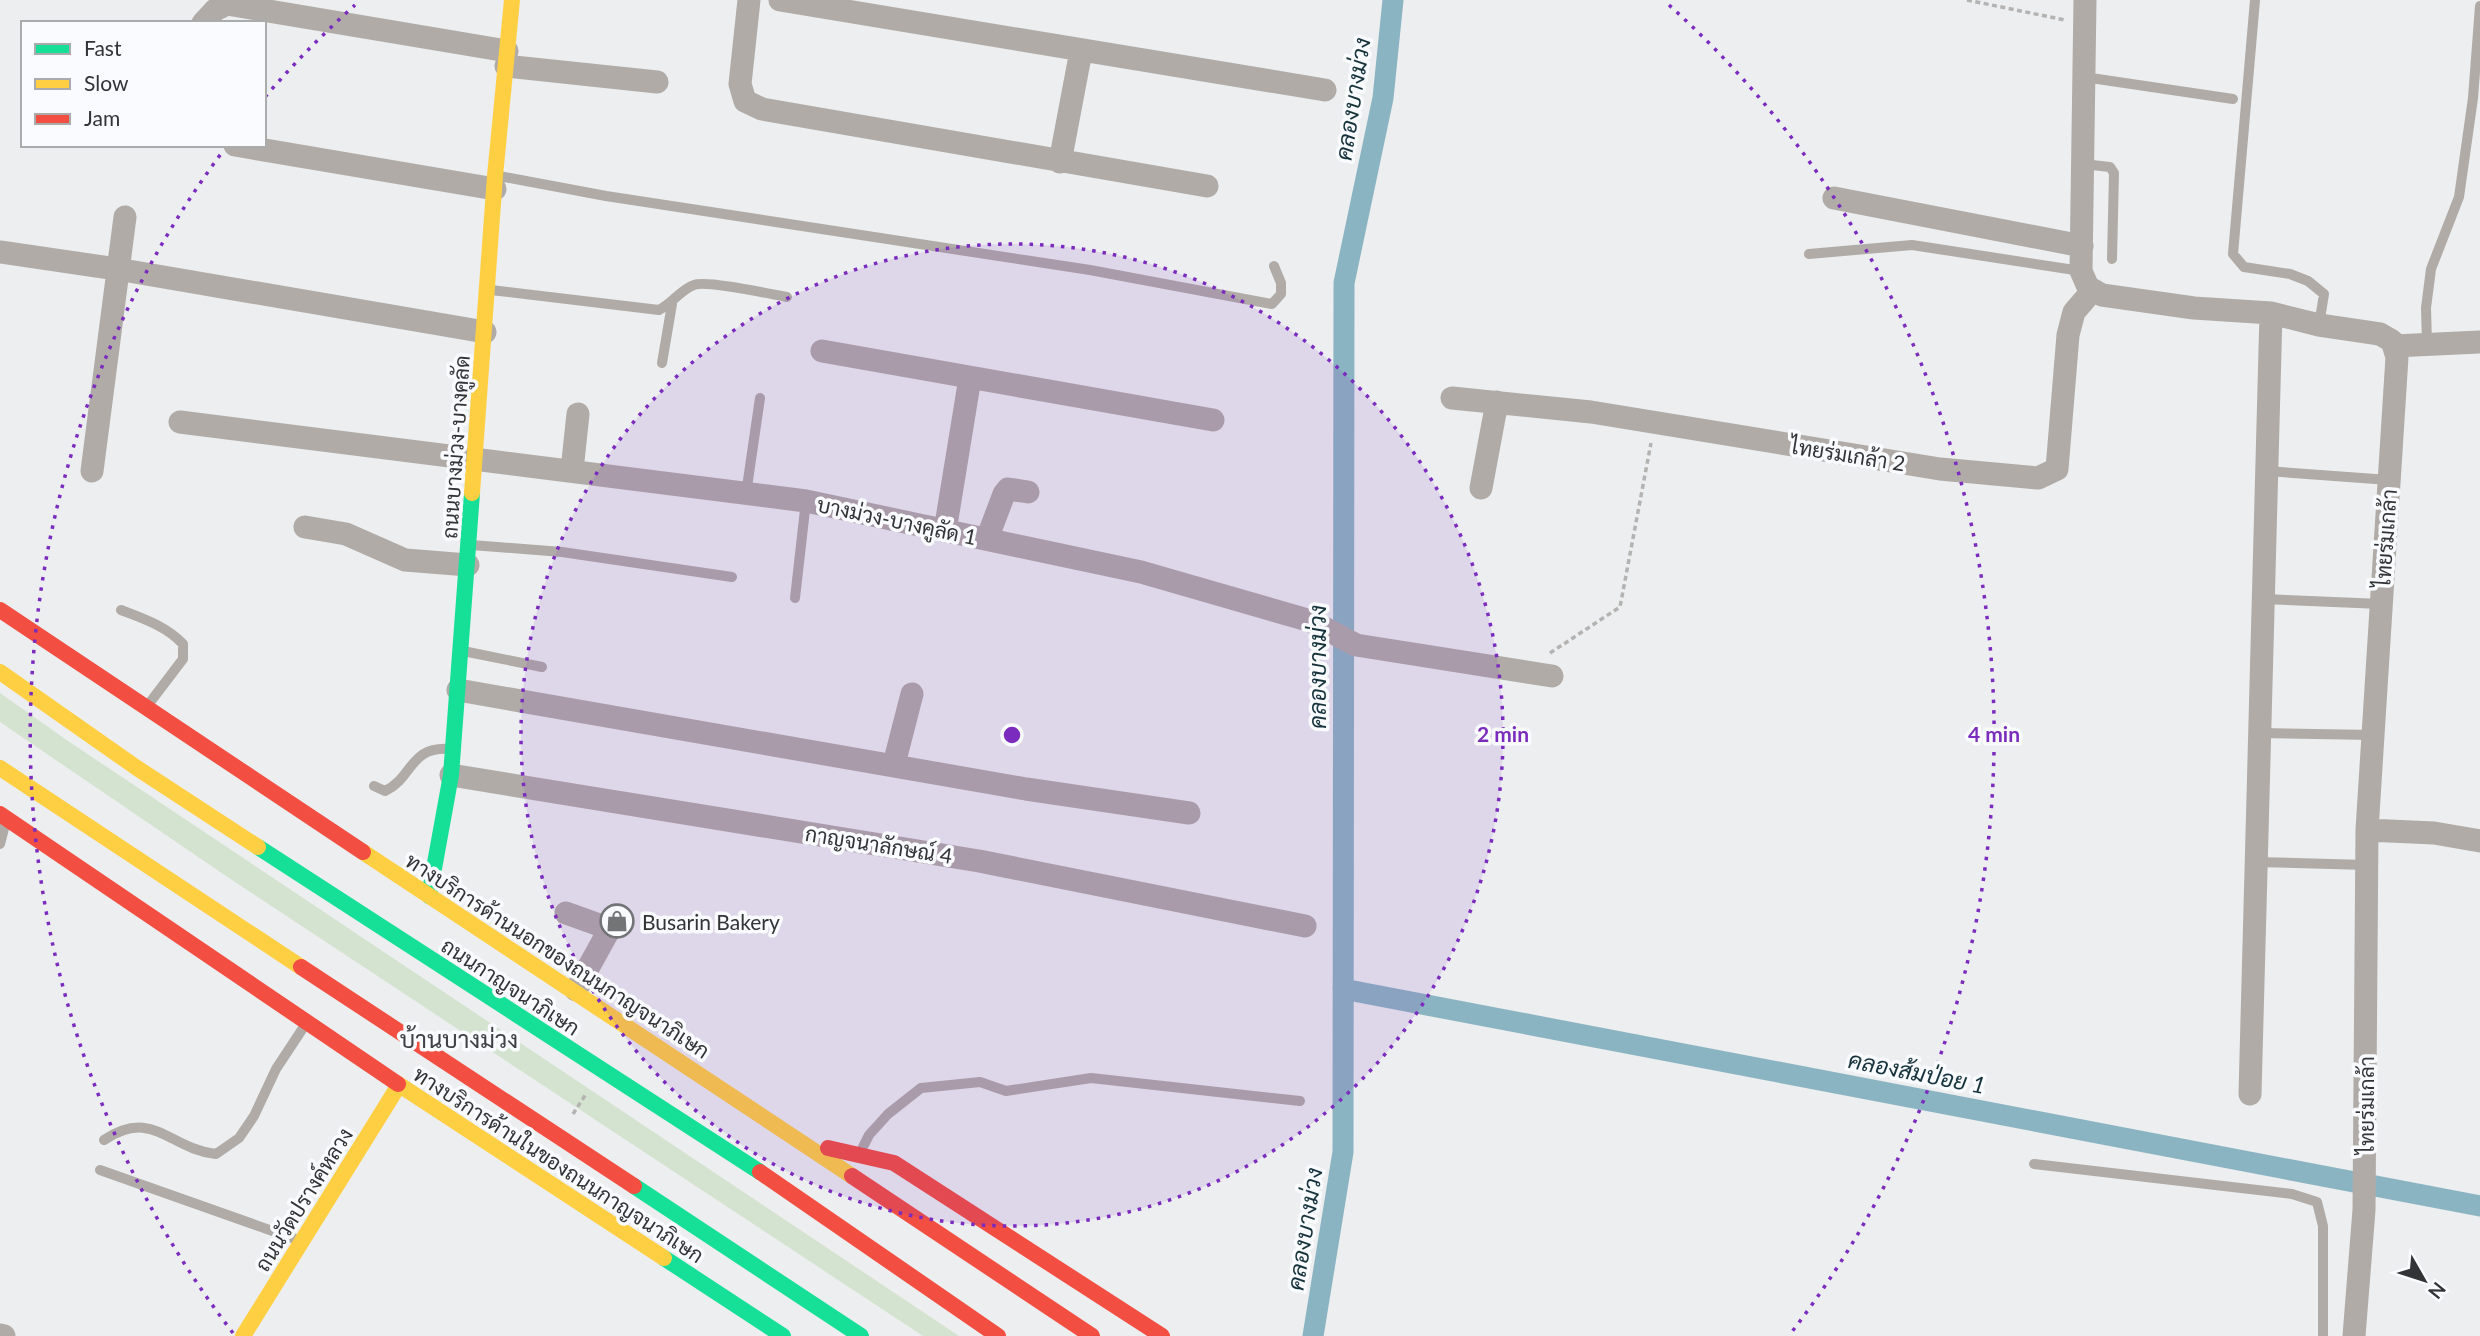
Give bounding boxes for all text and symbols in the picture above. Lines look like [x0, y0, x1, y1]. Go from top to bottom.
legend [21, 21, 266, 147]
text: Fast [84, 35, 122, 60]
water label: คลองบางม่วง [1328, 36, 1376, 162]
text: Slow [84, 70, 129, 95]
text: Jam [84, 105, 120, 130]
street label: ถนนบางม่วง-บางคูลัด [436, 354, 478, 540]
street label: ไทยร่มเกล้า 2 [1787, 432, 1907, 475]
street label: ไทยร่มเกล้า [2369, 488, 2401, 590]
street label: บางม่วง-บางคูลัด 1 [814, 491, 979, 553]
water label: คลองบางม่วง [1303, 605, 1331, 729]
text: 2 min [1477, 721, 1529, 746]
text: 4 min [1968, 721, 2020, 746]
centre of rings [1000, 723, 1024, 747]
street label: กาญจนาลักษณ์ 4 [804, 820, 954, 869]
street label: ทางบริการด้านนอกของถนนกาญจนาภิเษก [401, 847, 715, 1063]
shop icon: Busarin Bakery [598, 902, 636, 940]
place label: Busarin Bakery [642, 909, 780, 934]
street label: ถนนกาญจนาภิเษก [437, 932, 585, 1040]
district label: บ้านบางม่วง [400, 1024, 518, 1053]
water label: คลองส้มป่อย 1 [1846, 1045, 1988, 1099]
street label: ไทยร่มเกล้า [2353, 1056, 2378, 1156]
street label: ทางบริการด้านในของถนนกาญจนาภิเษก [409, 1061, 709, 1268]
street label: ถนนวัดปรางค์หลวง [249, 1123, 357, 1275]
water label: คลองบางม่วง [1280, 1166, 1328, 1292]
north arrow [2389, 1245, 2459, 1315]
text: N [2424, 1278, 2451, 1304]

